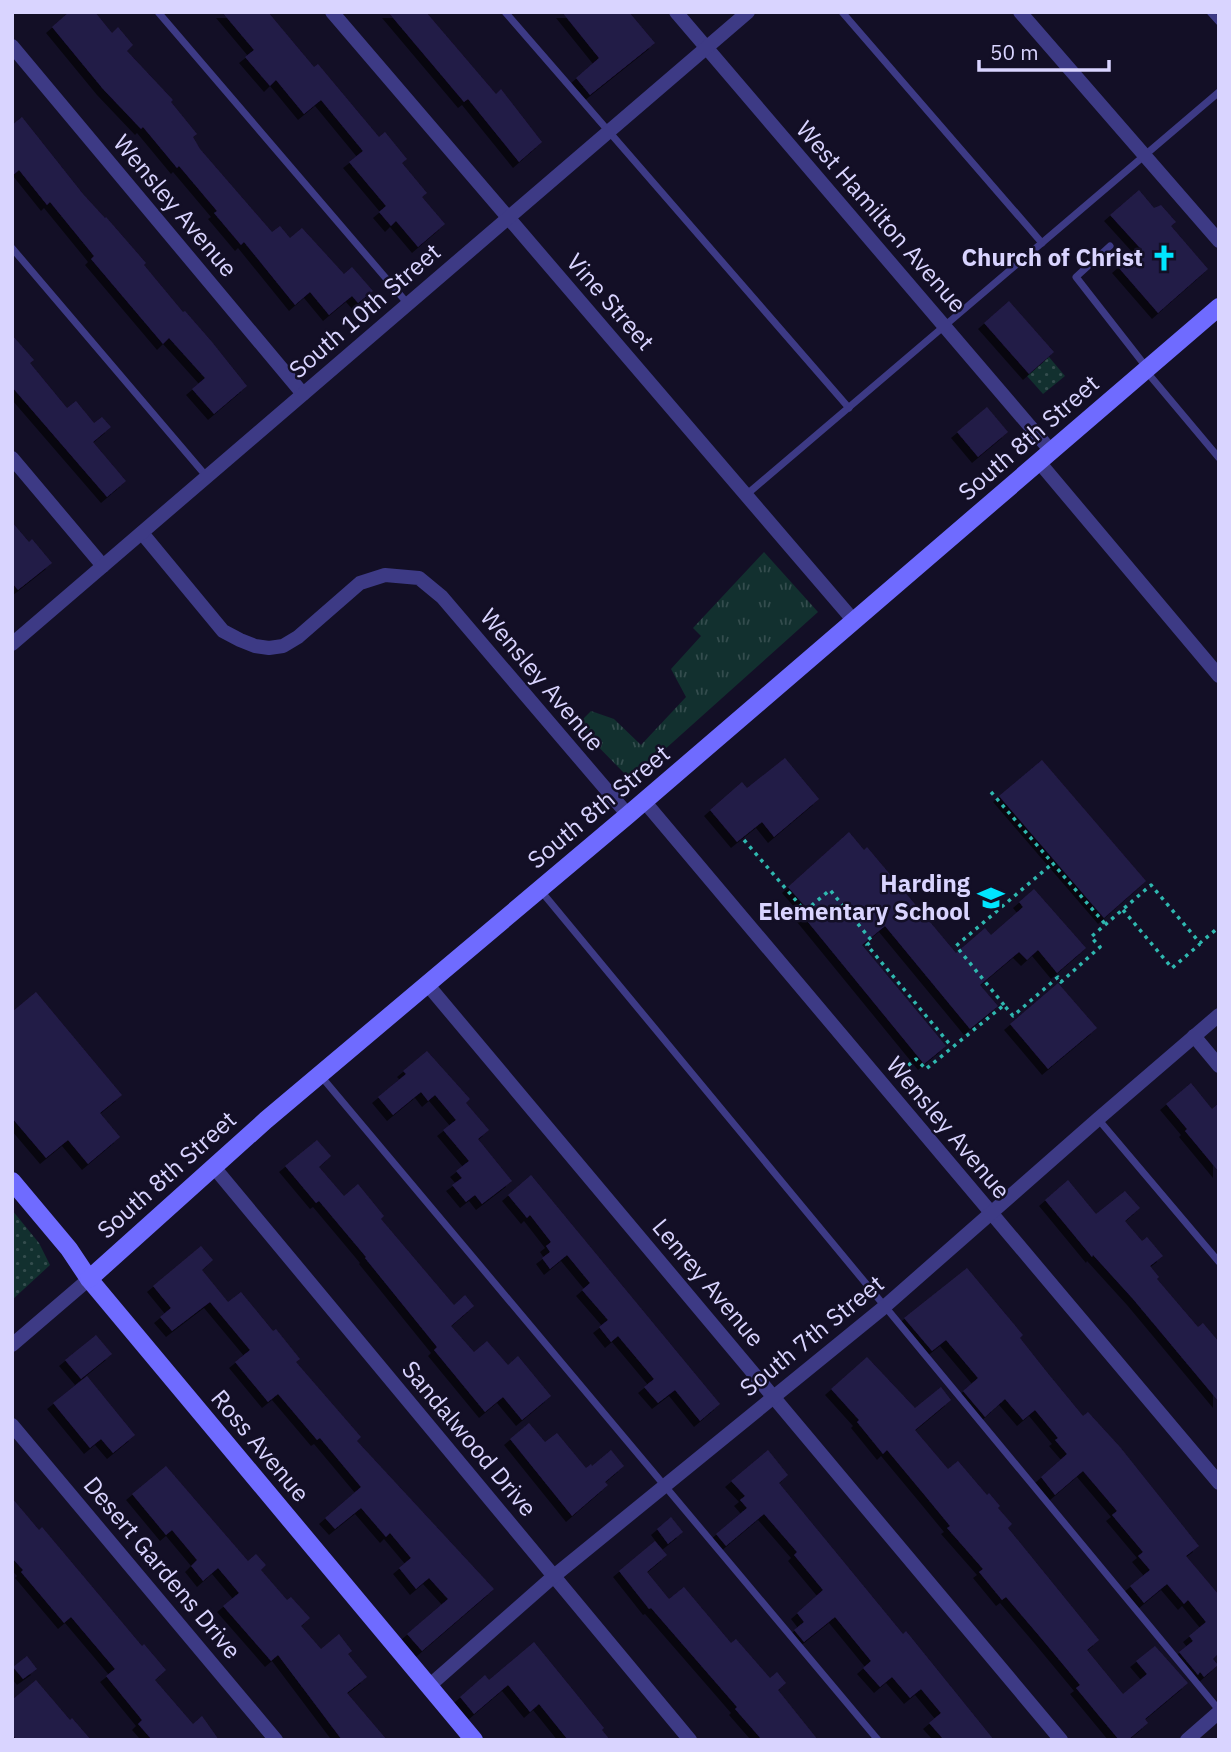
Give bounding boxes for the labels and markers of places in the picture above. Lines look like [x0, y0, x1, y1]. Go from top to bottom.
place label: Church of Christ [962, 241, 1143, 273]
church icon: Church of Christ [1149, 243, 1179, 273]
place label: Harding Elementary School [758, 867, 971, 927]
school or university icon: Harding Elementary School [976, 883, 1006, 913]

